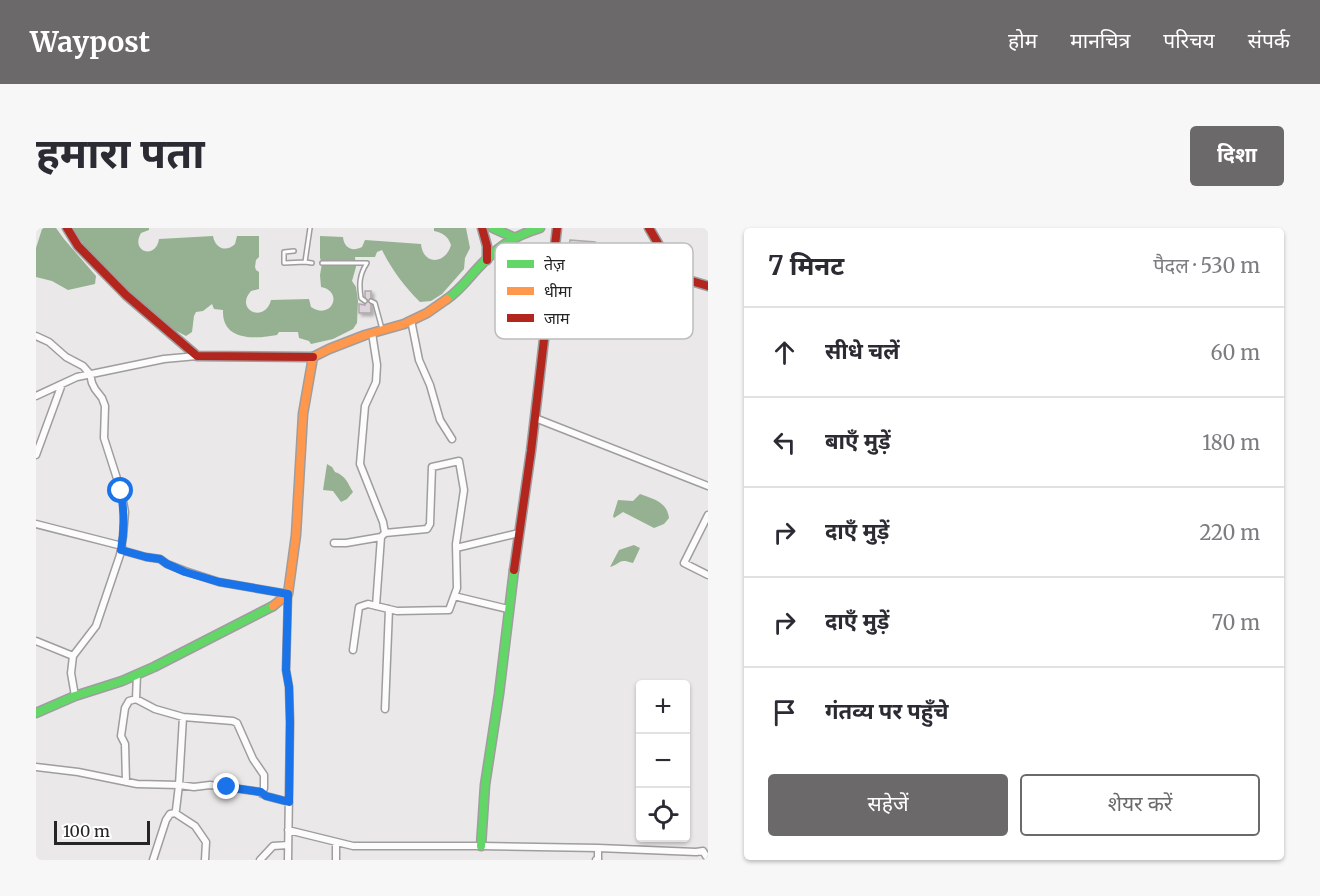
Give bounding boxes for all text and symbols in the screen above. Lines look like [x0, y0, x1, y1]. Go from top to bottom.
text: Waypost [30, 24, 150, 60]
text: होम [1008, 27, 1037, 54]
text: मानचित्र [1070, 27, 1130, 54]
text: परिचय [1163, 27, 1215, 54]
text: संपर्क [1248, 27, 1290, 54]
button: दिशा [1190, 126, 1284, 186]
text: हमारा पता [36, 127, 205, 179]
legend [495, 243, 693, 339]
text: 7 मिनट [768, 249, 844, 282]
text: पैदल · 530 m [1153, 253, 1260, 278]
text: तेज़ [544, 254, 566, 274]
text: धीमा [544, 281, 573, 301]
text: जाम [544, 308, 570, 328]
icon: ahead [768, 336, 801, 369]
text: सीधे चलें [825, 337, 900, 365]
text: 60 m [1210, 340, 1260, 365]
icon: left [768, 426, 801, 459]
text: बाएँ मुड़ें [825, 427, 891, 455]
text: 180 m [1202, 430, 1260, 455]
route start [107, 477, 133, 503]
icon: right [768, 516, 801, 549]
text: दाएँ मुड़ें [825, 517, 889, 545]
text: 220 m [1200, 520, 1260, 545]
icon: right [768, 606, 801, 639]
text: दाएँ मुड़ें [825, 607, 889, 635]
text: 70 m [1212, 610, 1260, 635]
map controls [636, 680, 690, 842]
button: + [636, 680, 690, 734]
icon: arrive [768, 696, 801, 729]
text: गंतव्य पर पहुँचे [825, 697, 949, 725]
button: − [636, 734, 690, 788]
route end [213, 773, 239, 799]
button: सहेजें [768, 774, 1008, 836]
button: शेयर करें [1020, 774, 1260, 836]
button: locate [636, 788, 690, 842]
scale bar [54, 818, 150, 846]
text: 100 m [63, 821, 110, 841]

